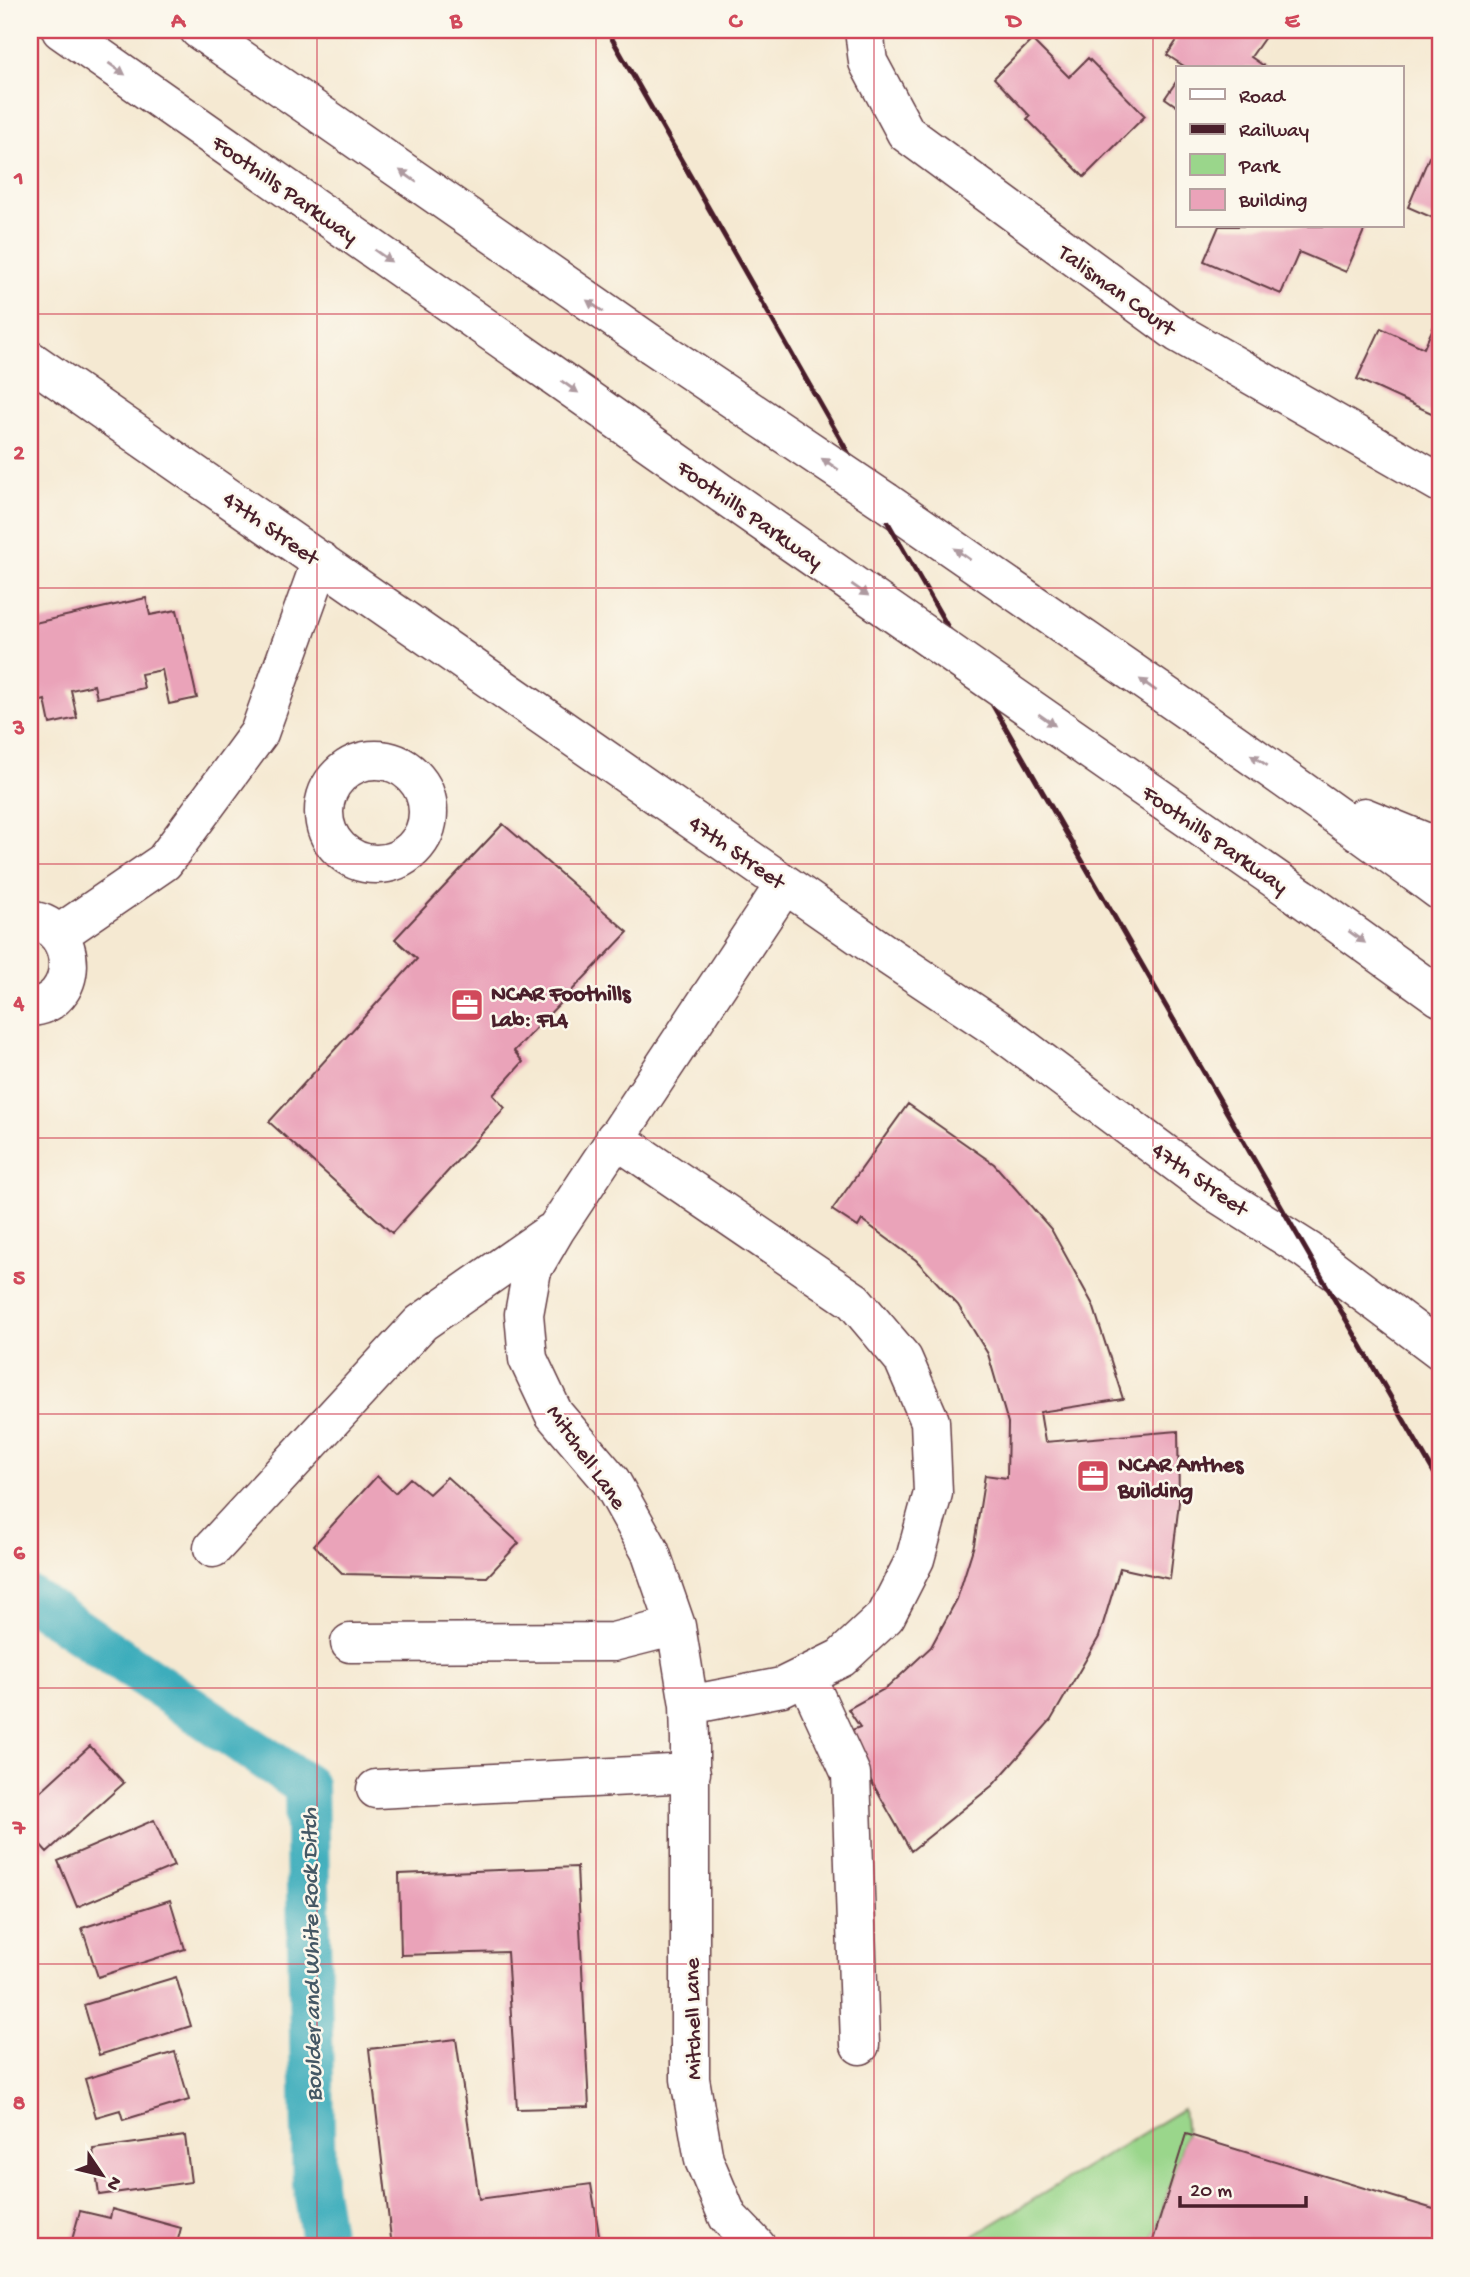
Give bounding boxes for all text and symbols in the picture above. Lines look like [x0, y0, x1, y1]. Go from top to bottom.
text: A [170, 9, 186, 36]
text: B [449, 9, 463, 36]
text: C [729, 9, 744, 36]
text: D [1005, 9, 1023, 36]
text: E [1285, 9, 1301, 36]
one-way arrow [108, 62, 126, 76]
legend [1176, 66, 1404, 228]
text: Road [1239, 86, 1287, 111]
text: Railway [1239, 120, 1309, 145]
street label: Foothills Parkway [205, 130, 362, 251]
text: Park [1238, 156, 1282, 181]
text: 1 [13, 166, 24, 193]
one-way arrow [399, 169, 417, 183]
text: Building [1238, 190, 1308, 215]
street label: Talisman Court [1050, 239, 1181, 344]
one-way arrow [374, 249, 392, 263]
one-way arrow [586, 299, 604, 313]
one-way arrow [560, 380, 579, 393]
text: 2 [13, 441, 25, 468]
street label: Foothills Parkway [670, 455, 827, 576]
one-way arrow [821, 457, 839, 471]
street label: 47th Street [217, 487, 325, 574]
one-way arrow [953, 547, 971, 561]
one-way arrow [851, 583, 869, 597]
one-way arrow [1139, 678, 1157, 692]
one-way arrow [1038, 713, 1056, 727]
text: 3 [12, 716, 25, 743]
one-way arrow [1249, 754, 1269, 767]
street label: Foothills Parkway [1135, 780, 1292, 901]
street label: 47th Street [683, 811, 791, 898]
one-way arrow [1348, 930, 1366, 944]
place label: NCAR Foothills Lab: FL4 [491, 982, 632, 1035]
office icon: NCAR Foothills Lab: FL4 [448, 986, 486, 1024]
text: 4 [13, 991, 25, 1018]
street label: 47th Street [1146, 1138, 1254, 1225]
text: 5 [13, 1266, 25, 1293]
street label: Mitchell Lane [539, 1400, 632, 1517]
place label: NCAR Anthes Building [1117, 1453, 1245, 1506]
office icon: NCAR Anthes Building [1074, 1457, 1112, 1495]
text: 6 [13, 1541, 26, 1568]
water label: Boulder and White Rock Ditch [296, 1807, 331, 2102]
text: 7 [12, 1816, 26, 1843]
street label: Mitchell Lane [680, 1957, 709, 2080]
text: 8 [13, 2091, 26, 2118]
north arrow [66, 2140, 136, 2210]
scale bar [1180, 2165, 1306, 2209]
text: N [100, 2171, 126, 2194]
text: 20 m [1190, 2180, 1232, 2205]

